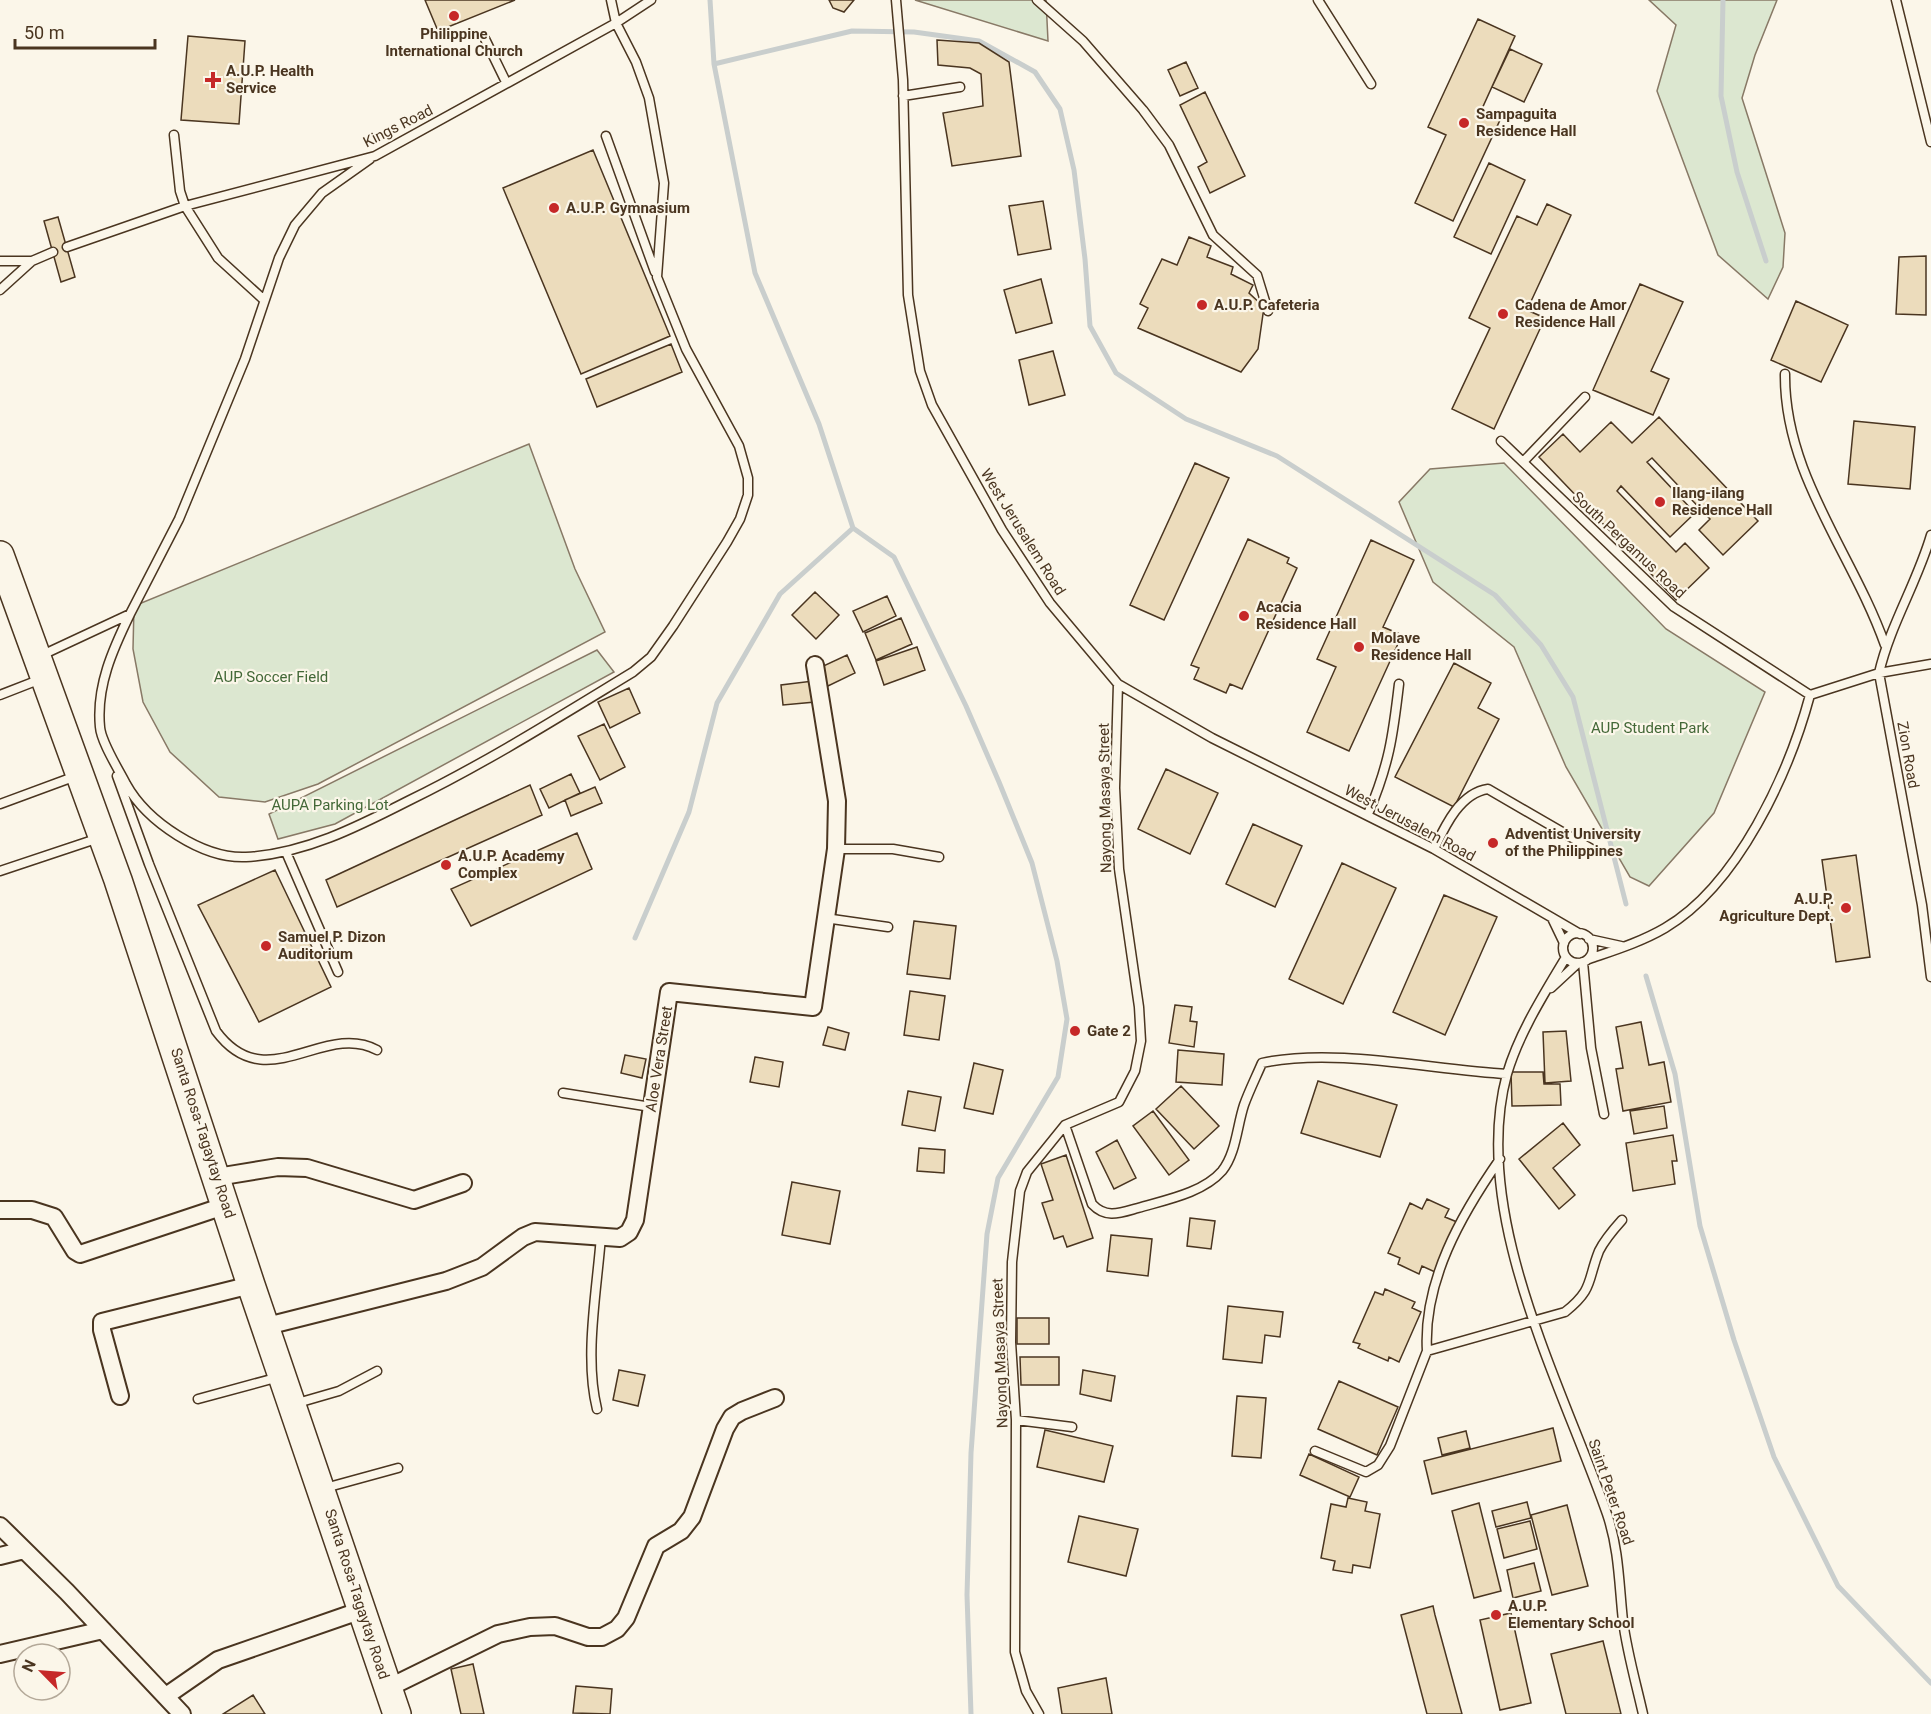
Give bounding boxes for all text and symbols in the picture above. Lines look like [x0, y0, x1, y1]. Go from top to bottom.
marker: Philippine International Church [447, 9, 461, 23]
scale bar [15, 12, 154, 50]
text: 50 m [24, 22, 64, 43]
place label: Philippine International Church [385, 25, 523, 60]
place label: A.U.P. Health Service [226, 62, 314, 97]
marker: A.U.P. Health Service [204, 71, 222, 89]
street label: Kings Road [360, 101, 436, 151]
place label: Sampaguita Residence Hall [1476, 105, 1577, 140]
marker: Sampaguita Residence Hall [1457, 116, 1471, 130]
place label: A.U.P. Gymnasium [566, 199, 690, 217]
marker: A.U.P. Gymnasium [547, 201, 561, 215]
place label: A.U.P. Cafeteria [1214, 296, 1319, 314]
place label: Cadena de Amor Residence Hall [1515, 296, 1627, 331]
marker: A.U.P. Cafeteria [1195, 298, 1209, 312]
marker: Cadena de Amor Residence Hall [1496, 307, 1510, 321]
street label: West Jerusalem Road [977, 465, 1069, 599]
place label: Ilang-ilang Residence Hall [1672, 484, 1773, 519]
street label: South Pergamus Road [1568, 488, 1690, 602]
marker: Ilang-ilang Residence Hall [1653, 495, 1667, 509]
place label: Acacia Residence Hall [1256, 598, 1357, 633]
marker: Acacia Residence Hall [1237, 609, 1251, 623]
place label: Molave Residence Hall [1371, 629, 1472, 664]
marker: Molave Residence Hall [1352, 640, 1366, 654]
park label: AUP Soccer Field [214, 668, 328, 686]
park label: AUP Student Park [1591, 719, 1709, 737]
street label: Zion Road [1893, 720, 1923, 790]
street label: Nayong Masaya Street [1095, 723, 1115, 873]
street label: West Jerusalem Road [1341, 781, 1479, 865]
park label: AUPA Parking Lot [271, 796, 389, 814]
place label: Adventist University of the Philippines [1505, 825, 1641, 860]
marker: Adventist University of the Philippines [1486, 836, 1500, 850]
place label: A.U.P. Academy Complex [458, 847, 565, 882]
marker: A.U.P. Academy Complex [439, 858, 453, 872]
place label: A.U.P. Agriculture Dept. [1719, 890, 1834, 925]
marker: A.U.P. Agriculture Dept. [1839, 901, 1853, 915]
place label: Samuel P. Dizon Auditorium [278, 928, 386, 963]
marker: Samuel P. Dizon Auditorium [259, 939, 273, 953]
street label: Aloe Vera Street [642, 1005, 676, 1113]
place label: Gate 2 [1087, 1022, 1131, 1040]
marker: Gate 2 [1068, 1024, 1082, 1038]
street label: Santa Rosa-Tagaytay Road [167, 1046, 239, 1220]
street label: Nayong Masaya Street [988, 1278, 1012, 1428]
street label: Saint Peter Road [1584, 1437, 1638, 1547]
street label: Santa Rosa-Tagaytay Road [321, 1507, 393, 1681]
place label: A.U.P. Elementary School [1508, 1597, 1634, 1632]
marker: A.U.P. Elementary School [1489, 1608, 1503, 1622]
north arrow [12, 1642, 72, 1702]
text: N [18, 1657, 40, 1675]

